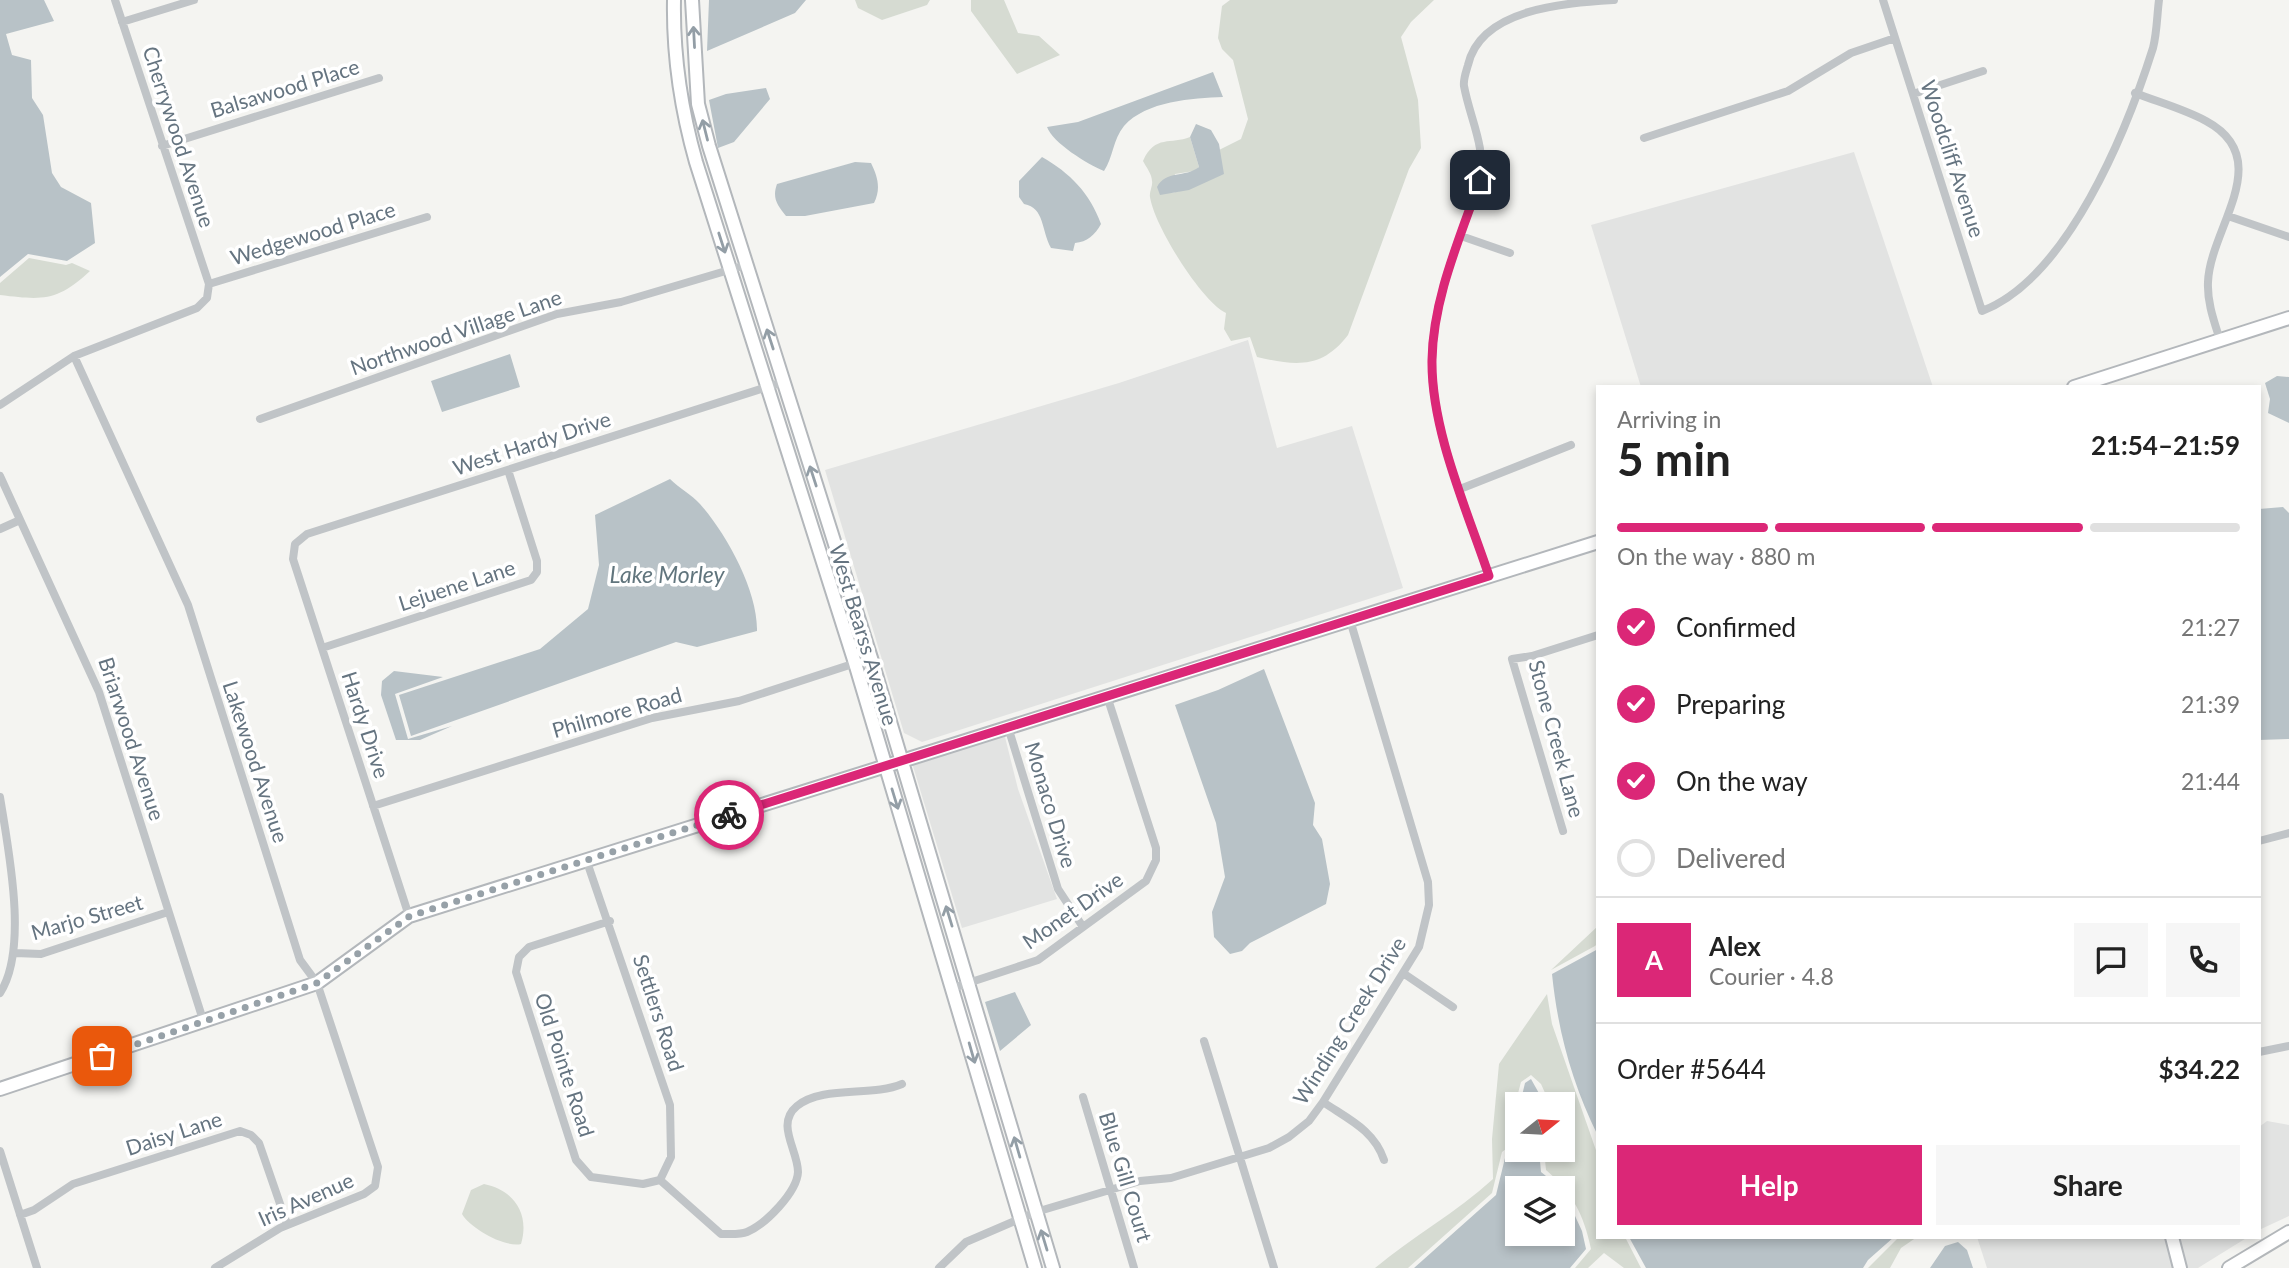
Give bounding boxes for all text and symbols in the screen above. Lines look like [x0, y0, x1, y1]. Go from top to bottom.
one-way arrow [688, 25, 701, 48]
street label: Cherrywood Avenue [138, 43, 221, 230]
street label: Balsawood Place [207, 53, 362, 122]
street label: Woodcliff Avenue [1916, 77, 1991, 240]
one-way arrow [698, 119, 711, 142]
pin [1450, 150, 1510, 210]
icon: home [1461, 161, 1499, 199]
street label: Wedgewood Place [227, 196, 398, 270]
one-way arrow [716, 232, 729, 254]
street label: Northwood Village Lane [347, 284, 564, 380]
one-way arrow [762, 328, 775, 350]
street label: West Hardy Drive [449, 405, 614, 480]
text: Arriving in [1617, 405, 1721, 433]
text: 21:54–21:59 [2091, 429, 2240, 461]
text: 5 min [1617, 431, 1731, 486]
one-way arrow [806, 465, 819, 487]
street label: West Bearss Avenue [825, 541, 904, 728]
text: On the way · 880 m [1617, 542, 1816, 570]
street label: Lejuene Lane [395, 554, 518, 615]
water label: Lake Morley [609, 560, 726, 588]
icon: check [1617, 608, 1655, 646]
text: Confirmed [1676, 611, 1796, 643]
text: 21:27 [2181, 613, 2240, 641]
street label: Briarwood Avenue [94, 654, 171, 823]
street label: Stone Creek Lane [1524, 657, 1590, 820]
street label: Hardy Drive [337, 668, 395, 781]
street label: Lakewood Avenue [219, 678, 294, 845]
street label: Philmore Road [549, 681, 684, 742]
icon: check [1617, 685, 1655, 723]
text: Preparing [1676, 688, 1785, 720]
text: 21:39 [2181, 690, 2240, 718]
street label: Monaco Drive [1020, 739, 1082, 871]
icon: check [1617, 762, 1655, 800]
text: On the way [1676, 765, 1808, 797]
text: 21:44 [2181, 767, 2240, 795]
courier [694, 780, 764, 850]
one-way arrow [890, 788, 903, 810]
icon: bike [710, 796, 748, 834]
text: Delivered [1676, 842, 1786, 874]
street label: Monet Drive [1017, 866, 1127, 954]
street label: Marjo Street [28, 889, 146, 944]
one-way arrow [942, 905, 955, 927]
button: chat [2074, 923, 2148, 997]
button: phone [2166, 923, 2240, 997]
text: Alex [1709, 930, 1761, 962]
street label: Winding Creek Drive [1287, 932, 1410, 1109]
text: A [1645, 944, 1663, 976]
street label: Settlers Road [629, 951, 690, 1074]
text: Courier · 4.8 [1709, 962, 1834, 990]
street label: Old Pointe Road [530, 989, 600, 1140]
pin [72, 1026, 132, 1086]
icon: bag [83, 1037, 121, 1075]
one-way arrow [966, 1042, 979, 1064]
text: Order #5644 [1617, 1053, 1766, 1085]
text: $34.22 [2158, 1053, 2240, 1085]
north arrow [1505, 1092, 1575, 1162]
map controls [1505, 1092, 1575, 1246]
street label: Daisy Lane [122, 1105, 225, 1160]
street label: Blue Gill Court [1095, 1109, 1158, 1245]
one-way arrow [1010, 1136, 1023, 1159]
button: Help [1617, 1145, 1922, 1225]
button: Share [1936, 1145, 2240, 1225]
street label: Iris Avenue [254, 1167, 357, 1231]
button: layers [1505, 1176, 1575, 1246]
one-way arrow [1037, 1230, 1050, 1252]

